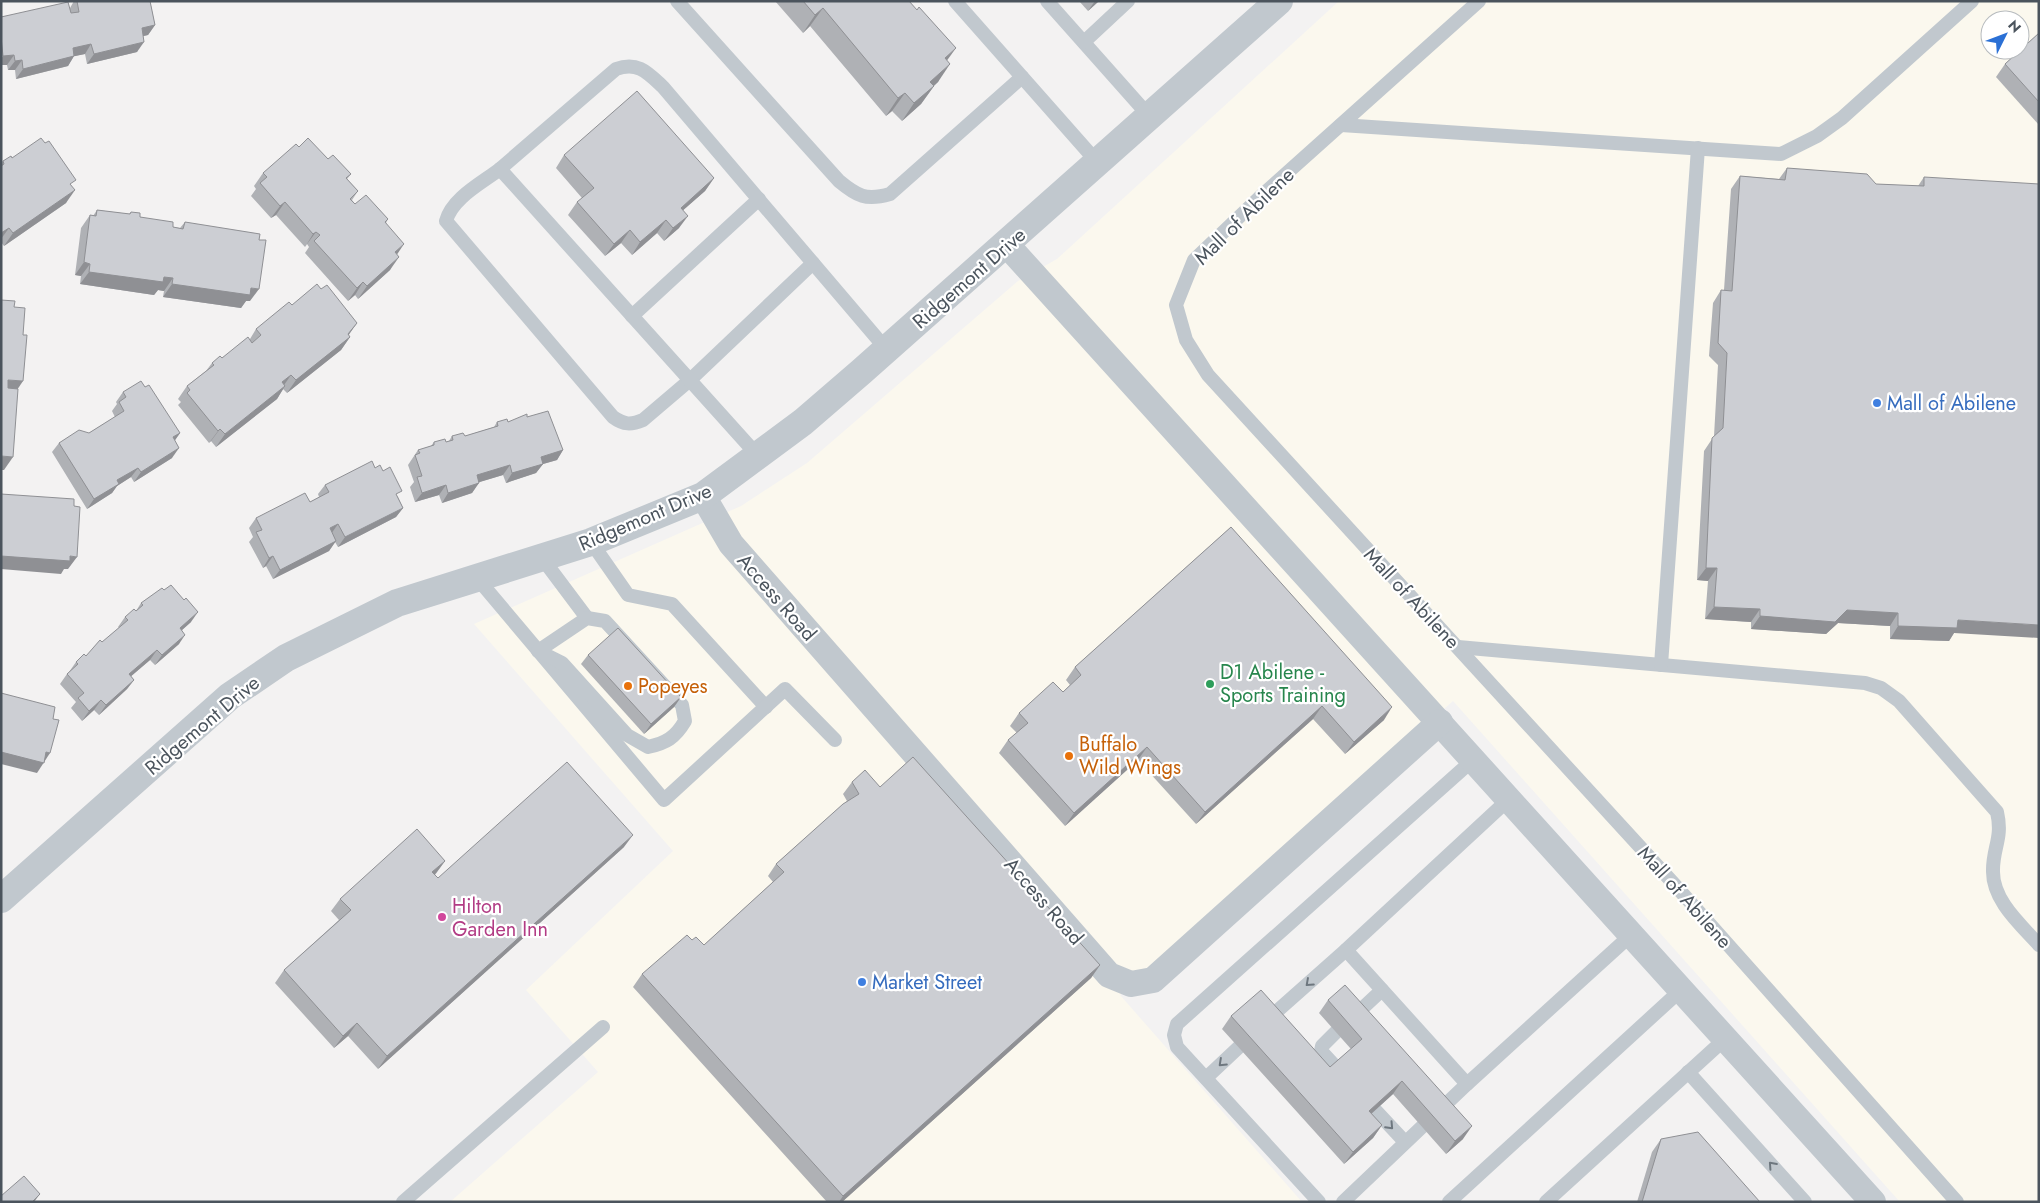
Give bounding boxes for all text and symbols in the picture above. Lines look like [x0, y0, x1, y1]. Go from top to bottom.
north arrow [1980, 10, 2030, 60]
text: N [2004, 15, 2026, 37]
street label: Mall of Abilene [1188, 161, 1301, 272]
street label: Ridgemont Drive [906, 221, 1032, 336]
place label: Mall of Abilene [1887, 389, 2016, 418]
marker: Mall of Abilene [1871, 397, 1883, 409]
street label: Ridgemont Drive [574, 476, 716, 559]
street label: Mall of Abilene [1357, 541, 1466, 655]
street label: Access Road [730, 547, 823, 648]
place label: D1 Abilene - Sports Training [1220, 658, 1346, 710]
street label: Ridgemont Drive [139, 669, 266, 782]
place label: Popeyes [638, 672, 708, 701]
marker: D1 Abilene - Sports Training [1204, 678, 1216, 690]
marker: Popeyes [622, 680, 634, 692]
place label: Buffalo Wild Wings [1079, 730, 1181, 782]
marker: Buffalo Wild Wings [1063, 750, 1075, 762]
street label: Mall of Abilene [1631, 840, 1739, 955]
street label: Access Road [997, 851, 1090, 952]
place label: Hilton Garden Inn [452, 892, 548, 944]
marker: Hilton Garden Inn [436, 911, 448, 923]
place label: Market Street [872, 968, 982, 997]
marker: Market Street [856, 976, 868, 988]
one-way arrow [1306, 977, 1315, 986]
one-way arrow [1219, 1057, 1228, 1066]
one-way arrow [1384, 1120, 1393, 1129]
one-way arrow [1769, 1162, 1778, 1171]

